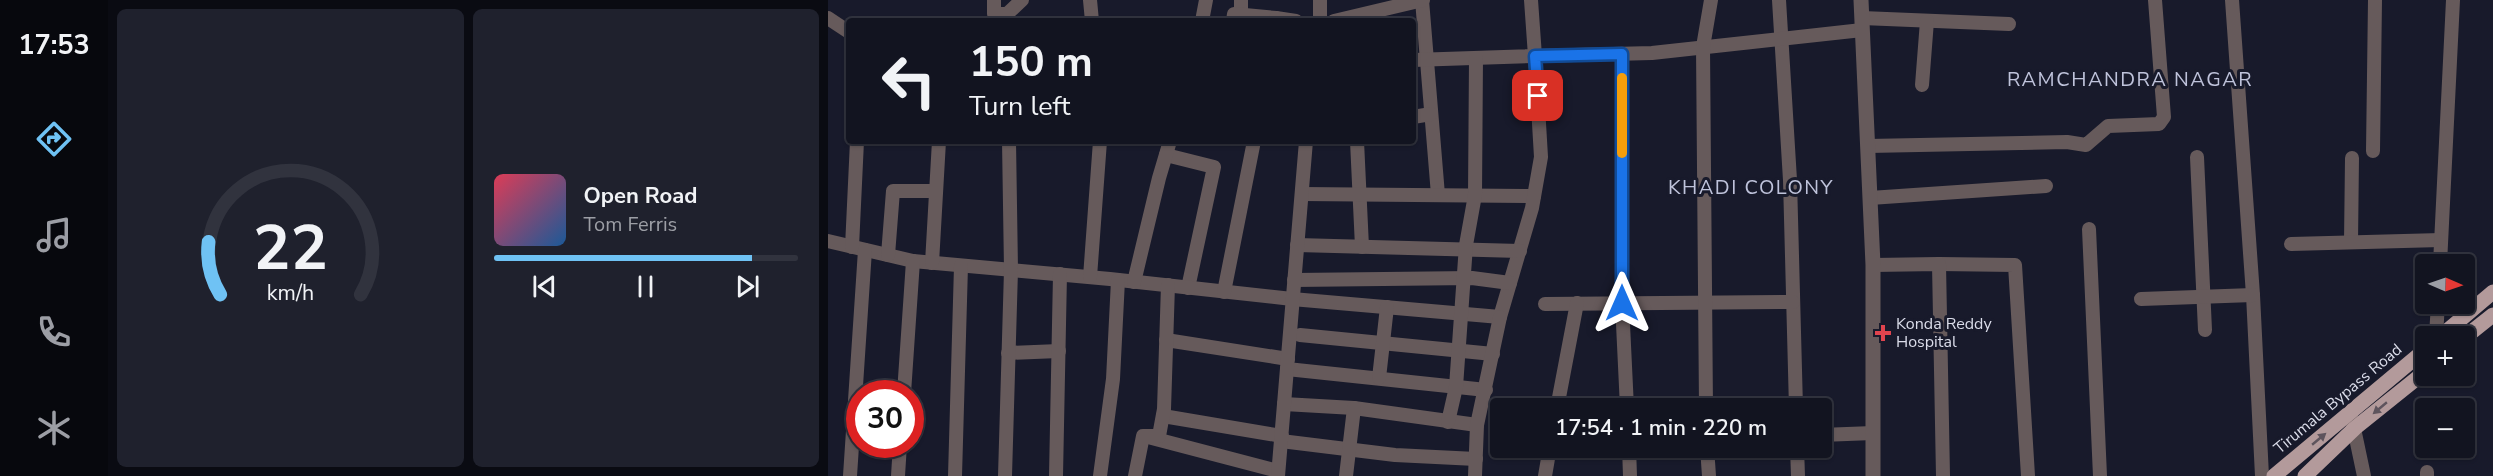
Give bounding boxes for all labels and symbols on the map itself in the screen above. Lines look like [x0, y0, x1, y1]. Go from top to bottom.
district label: RAMCHANDRA NAGAR [2007, 66, 2253, 93]
pin [1512, 70, 1563, 121]
district label: KHADI COLONY [1668, 174, 1834, 201]
north arrow [2415, 254, 2475, 314]
position arrow [1590, 271, 1654, 335]
place label: Konda Reddy Hospital [1896, 313, 1992, 353]
marker: Konda Reddy Hospital [1874, 324, 1892, 342]
street label: Tirumala Bypass Road [2269, 339, 2407, 459]
speed limit sign: 30 [846, 380, 924, 458]
one-way arrow [2373, 401, 2388, 414]
one-way arrow [2311, 432, 2327, 445]

